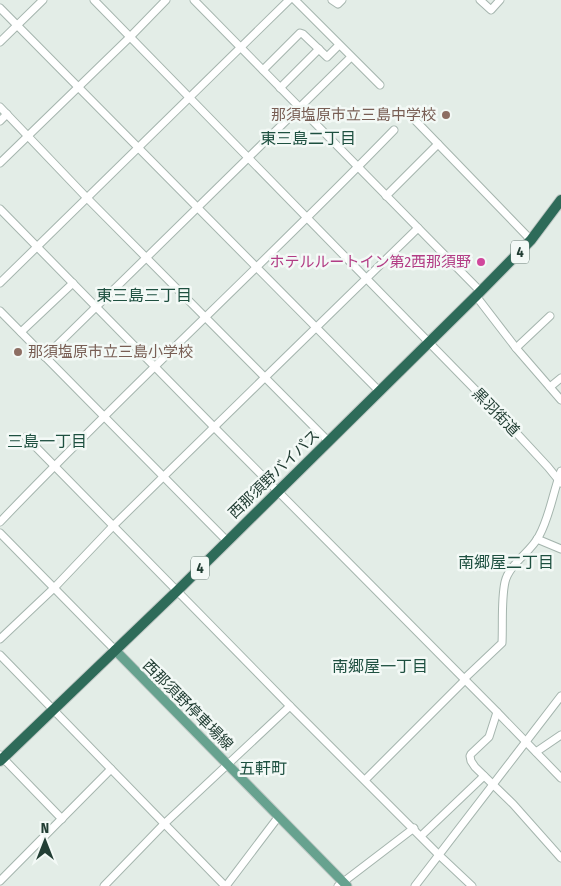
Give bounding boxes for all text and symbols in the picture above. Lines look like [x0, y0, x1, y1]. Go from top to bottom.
place label: 那須塩原市立三島中学校 [271, 106, 436, 124]
marker: 那須塩原市立三島中学校 [440, 109, 452, 121]
district label: 東三島二丁目 [260, 129, 356, 148]
road number: 4 [511, 240, 529, 264]
place label: ホテルルートイン第2西那須野 [269, 253, 471, 271]
marker: ホテルルートイン第2西那須野 [475, 256, 487, 268]
district label: 東三島三丁目 [96, 286, 192, 305]
place label: 那須塩原市立三島小学校 [28, 343, 193, 361]
marker: 那須塩原市立三島小学校 [12, 346, 24, 358]
street label: 黒羽街道 [469, 384, 523, 440]
street label: 西那須野バイパス [225, 426, 323, 522]
district label: 三島一丁目 [7, 432, 87, 451]
district label: 南郷屋二丁目 [458, 553, 554, 572]
road number: 4 [191, 556, 209, 580]
street label: 西那須野停車場線 [139, 656, 237, 754]
district label: 南郷屋一丁目 [332, 657, 428, 676]
district label: 五軒町 [239, 759, 287, 778]
north arrow [20, 816, 70, 866]
text: N [41, 820, 49, 837]

